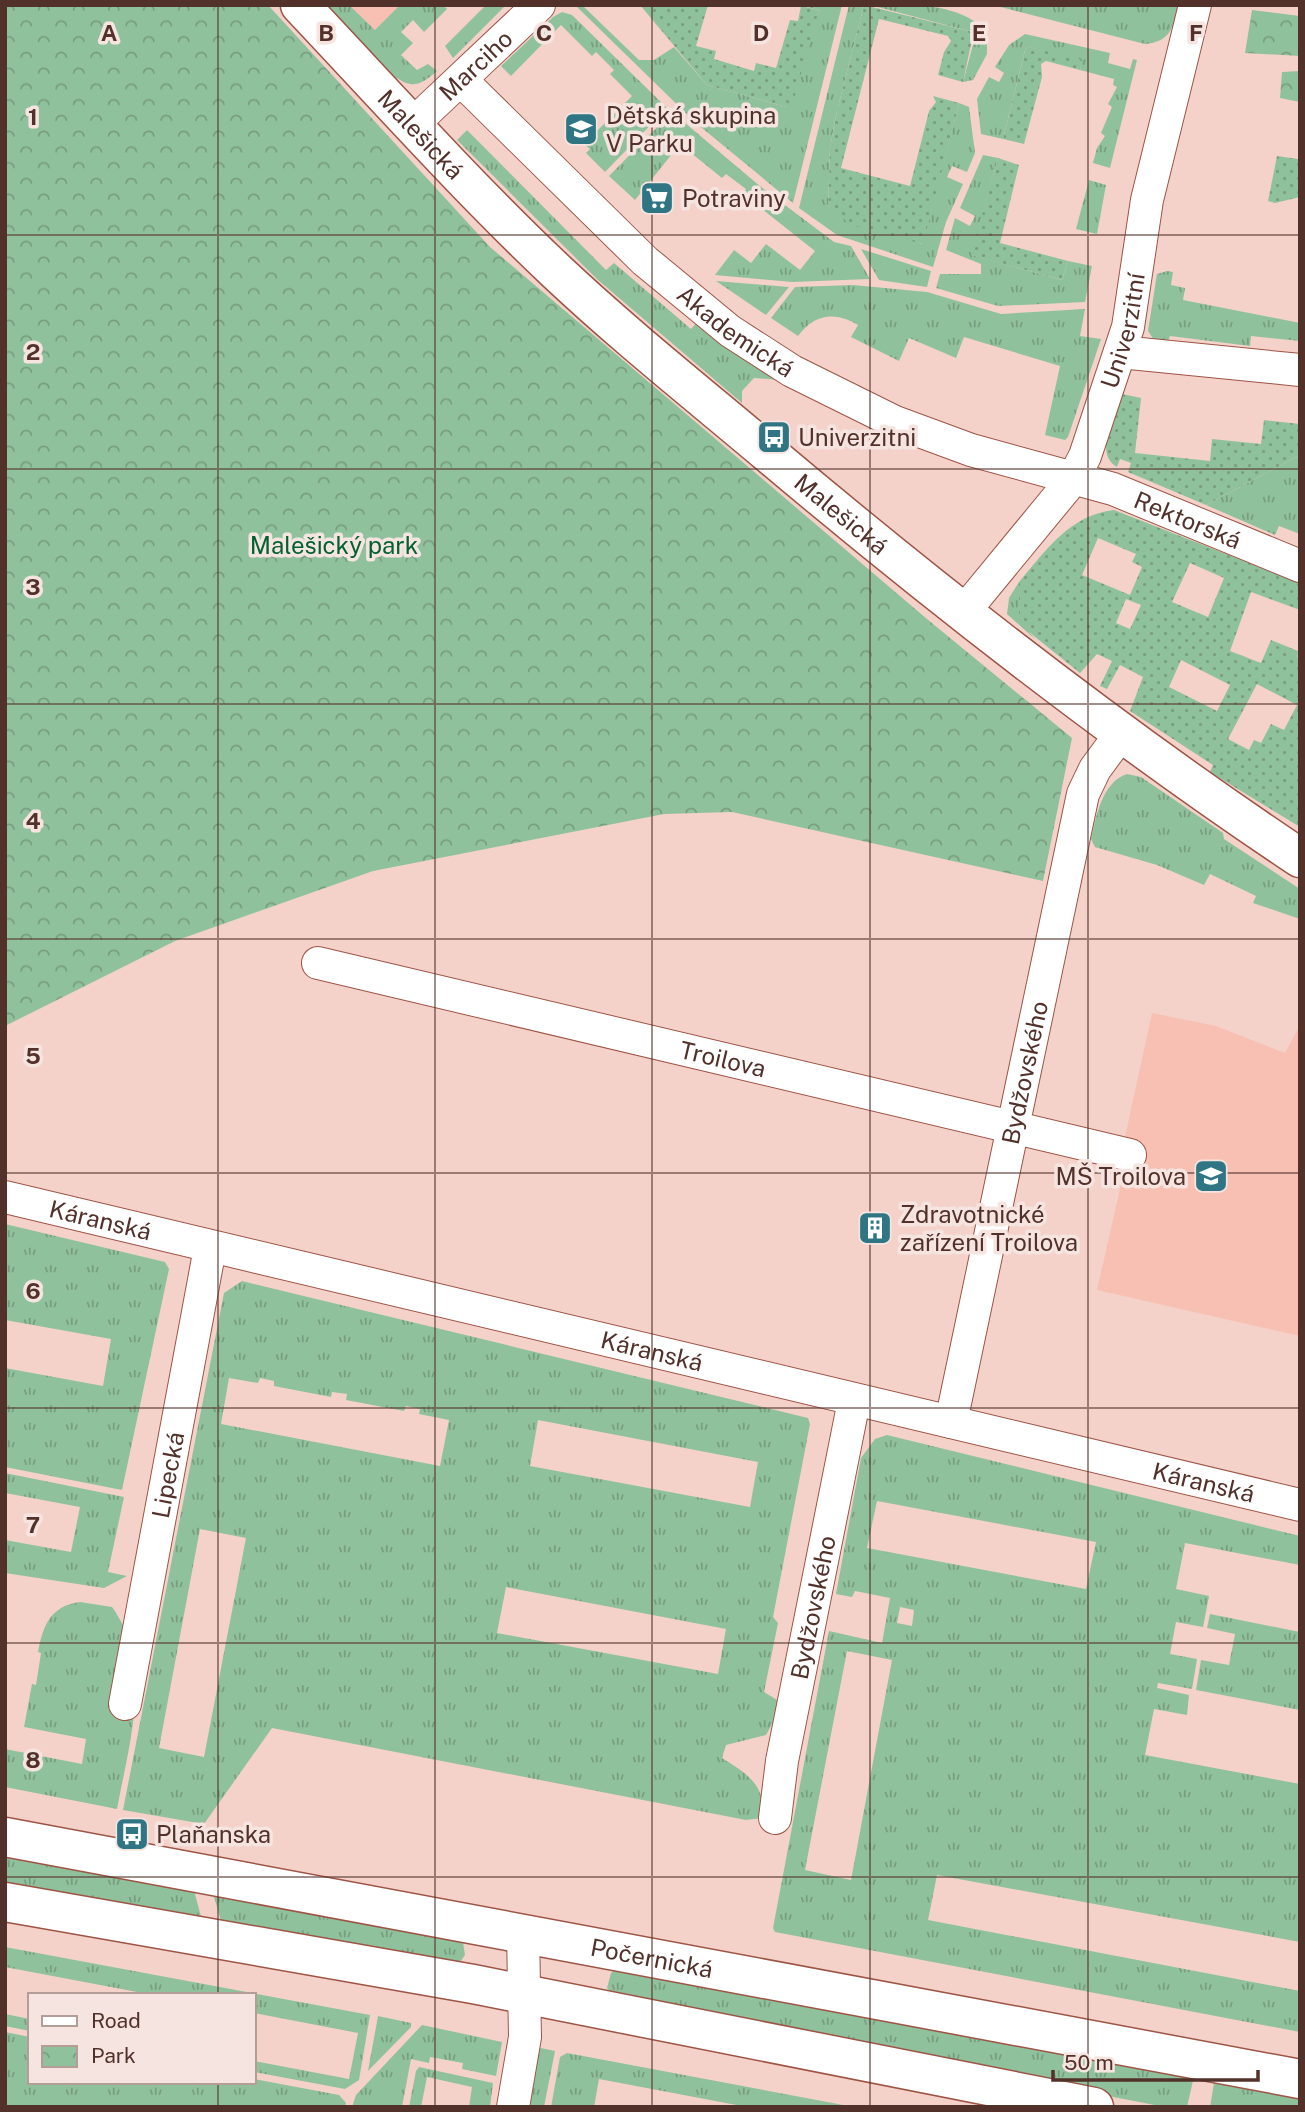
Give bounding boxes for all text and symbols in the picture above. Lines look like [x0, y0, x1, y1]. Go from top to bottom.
text: A [101, 19, 118, 46]
text: B [318, 19, 334, 46]
text: C [536, 19, 552, 46]
text: D [753, 19, 769, 46]
text: E [972, 19, 986, 46]
text: F [1189, 19, 1203, 46]
street label: Marciho [433, 24, 518, 106]
street label: Malešická [372, 84, 470, 185]
place label: Dětská skupina V Parku [606, 101, 776, 157]
text: 1 [28, 103, 38, 130]
school or university icon: Dětská skupina V Parku [562, 110, 600, 148]
supermarket icon: Potraviny [638, 179, 676, 217]
place label: Potraviny [682, 184, 786, 212]
street label: Univerzitní [1095, 270, 1150, 392]
street label: Akademická [672, 280, 799, 383]
text: 2 [26, 338, 40, 365]
bus stop icon: Univerzitni [755, 418, 793, 456]
place label: Univerzitni [798, 423, 916, 451]
street label: Malešická [789, 468, 893, 560]
street label: Rektorská [1130, 485, 1245, 554]
park label: Malešický park [250, 531, 418, 559]
text: 3 [25, 573, 41, 600]
text: 4 [25, 807, 41, 834]
street label: Bydžovského [996, 998, 1053, 1147]
street label: Troilova [677, 1035, 769, 1082]
text: 5 [25, 1042, 41, 1069]
school or university icon: MŠ Troilova [1192, 1157, 1230, 1195]
place label: MŠ Troilova [1055, 1162, 1186, 1190]
street label: Káranská [47, 1194, 154, 1245]
place label: Zdravotnické zařízení Troilova [900, 1200, 1078, 1256]
building icon: Zdravotnické zařízení Troilova [856, 1209, 894, 1247]
text: 6 [25, 1277, 41, 1304]
street label: Káranská [598, 1325, 706, 1377]
street label: Lipecká [146, 1430, 189, 1520]
street label: Káranská [1150, 1456, 1257, 1508]
text: 7 [26, 1511, 40, 1538]
street label: Bydžovského [785, 1533, 841, 1682]
text: 8 [25, 1746, 41, 1773]
bus stop icon: Plaňanska [113, 1815, 151, 1853]
place label: Plaňanska [156, 1820, 271, 1848]
street label: Počernická [588, 1933, 715, 1983]
legend [28, 1993, 256, 2084]
text: Road [91, 2008, 141, 2033]
scale bar [1053, 2038, 1258, 2082]
text: Park [91, 2043, 136, 2068]
text: 50 m [1064, 2050, 1114, 2075]

